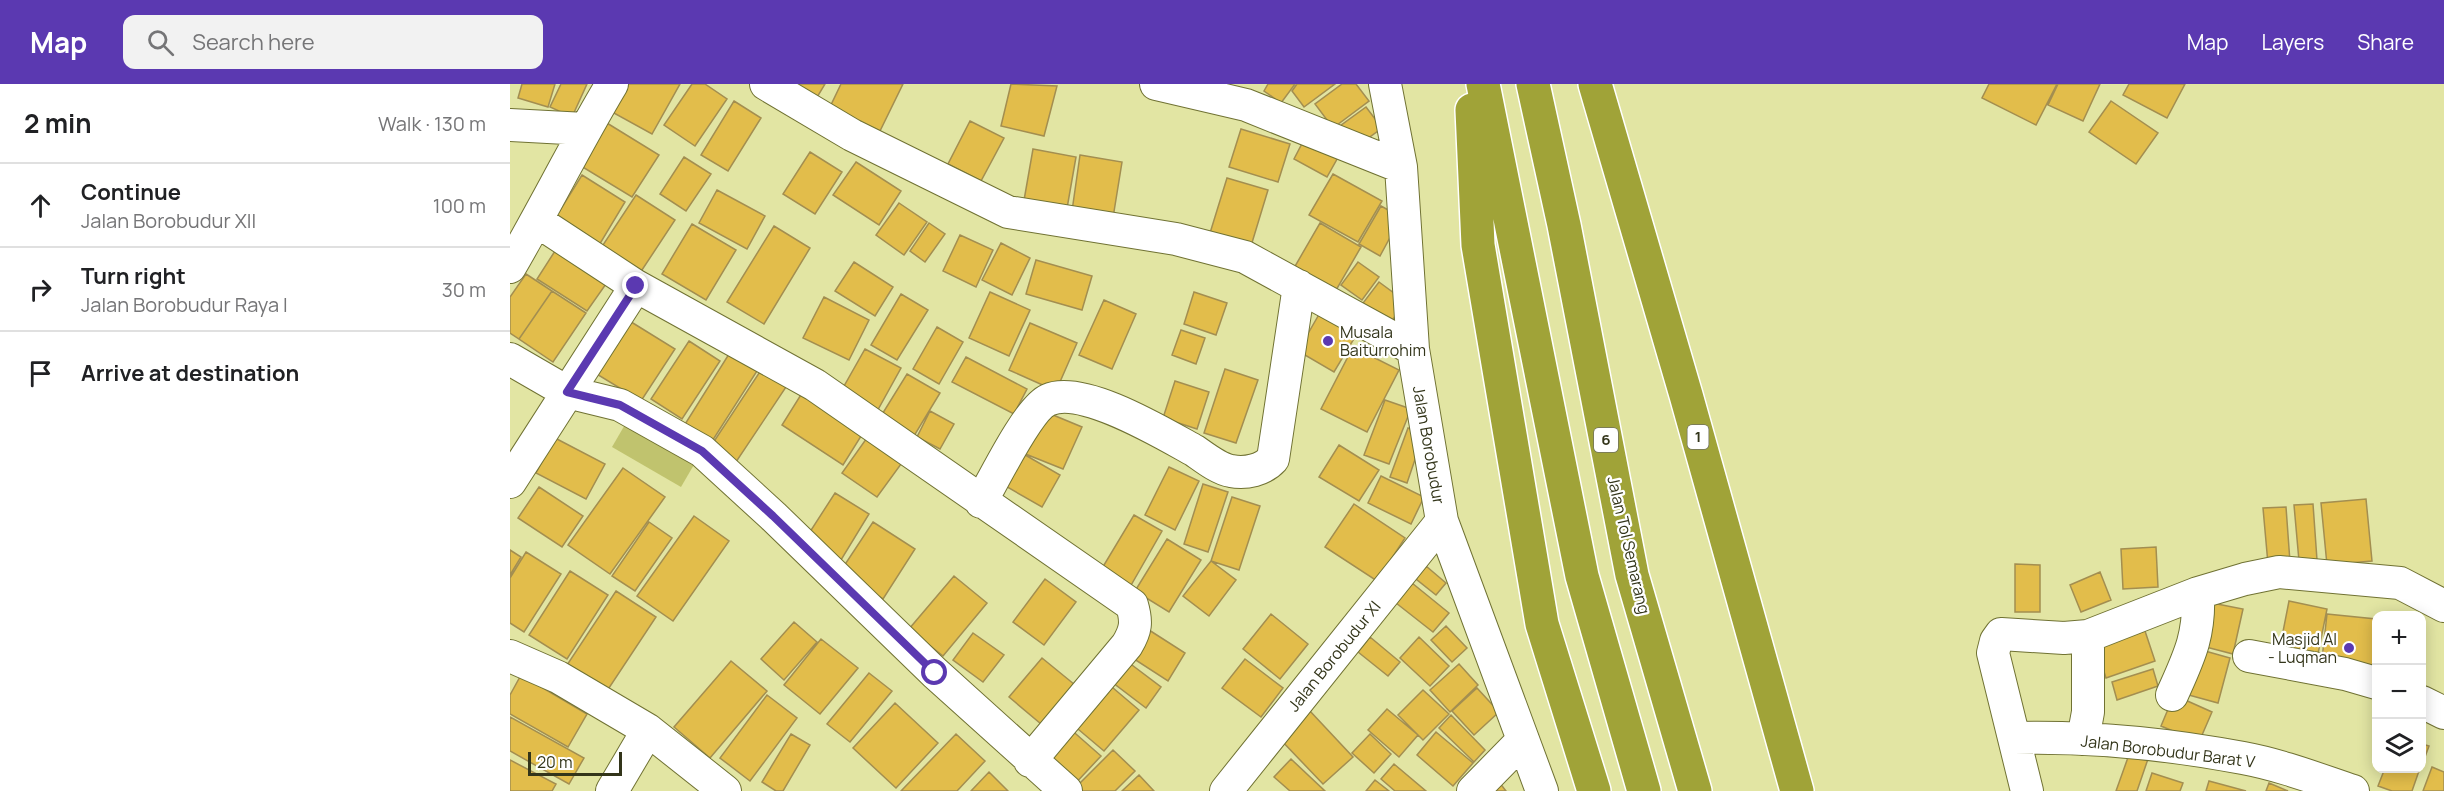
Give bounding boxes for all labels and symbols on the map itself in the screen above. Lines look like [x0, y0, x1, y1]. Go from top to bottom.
route end [622, 272, 648, 298]
place label: Musala Baiturrohim [1340, 321, 1426, 361]
marker: Musala Baiturrohim [1321, 334, 1335, 348]
street label: Jalan Borobudur [1408, 384, 1450, 506]
road number: 1 [1688, 425, 1708, 449]
road number: 6 [1594, 428, 1618, 452]
street label: Jalan Tol Semarang [1602, 474, 1656, 616]
street label: Jalan Borobudur XI [1283, 596, 1385, 716]
place label: Masjid Al - Luqman [2268, 628, 2337, 668]
marker: Masjid Al - Luqman [2342, 641, 2356, 655]
route start [921, 659, 947, 685]
street label: Jalan Borobudur Barat V [2080, 729, 2257, 773]
scale bar [528, 749, 622, 776]

